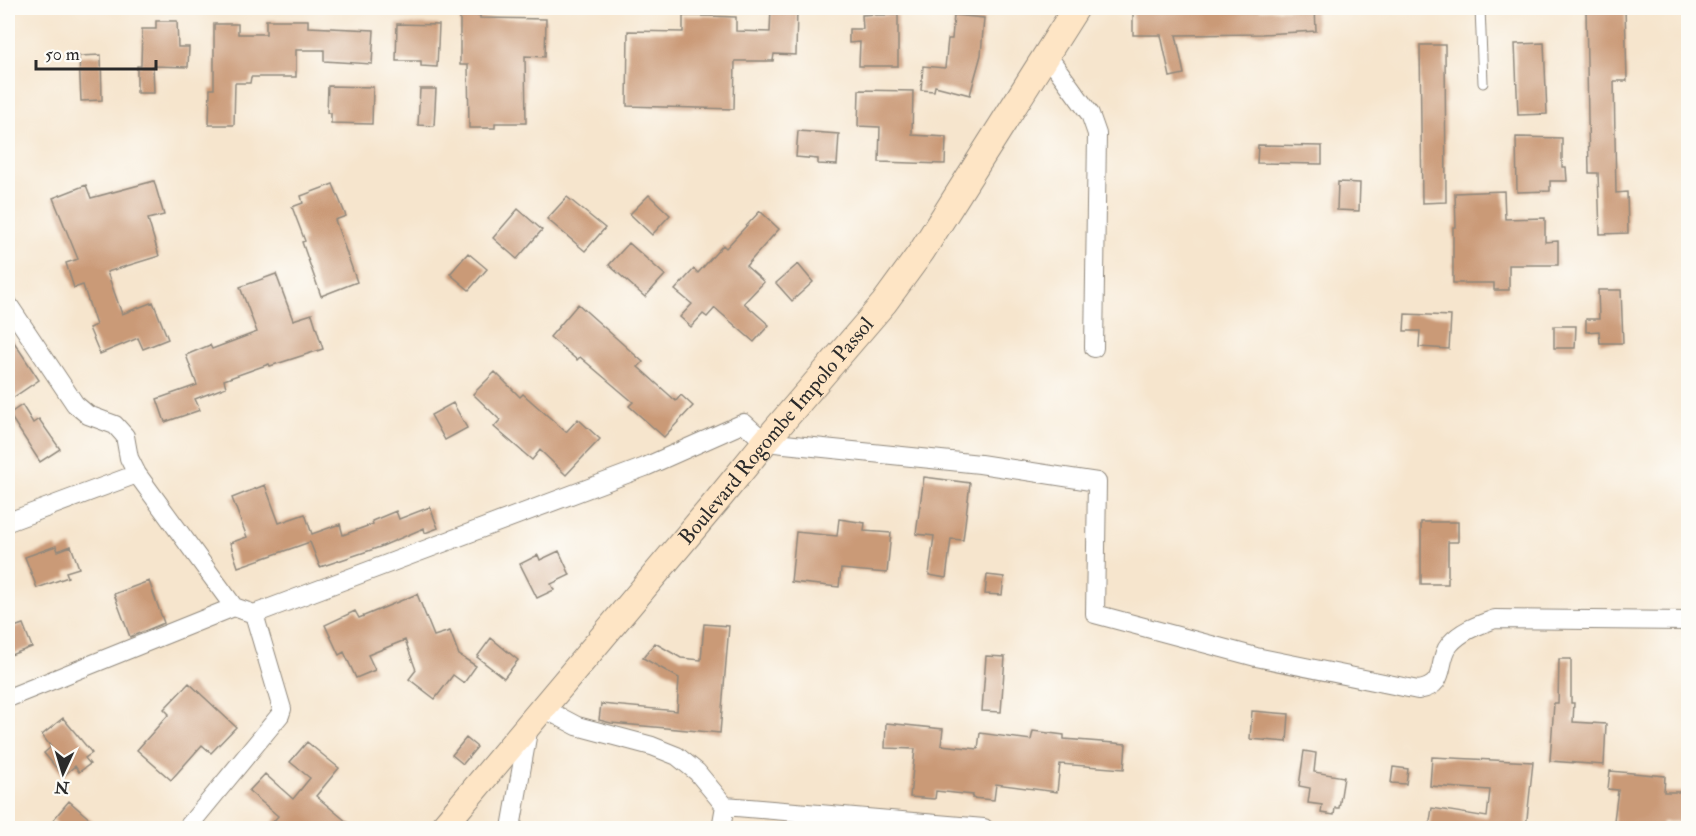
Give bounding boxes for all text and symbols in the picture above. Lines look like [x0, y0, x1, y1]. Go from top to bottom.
scale bar [36, 33, 156, 71]
text: 50 m [45, 43, 80, 66]
street label: Boulevard Rogombe Impolo Passol [673, 311, 880, 551]
north arrow [33, 743, 93, 803]
text: N [54, 776, 71, 798]

